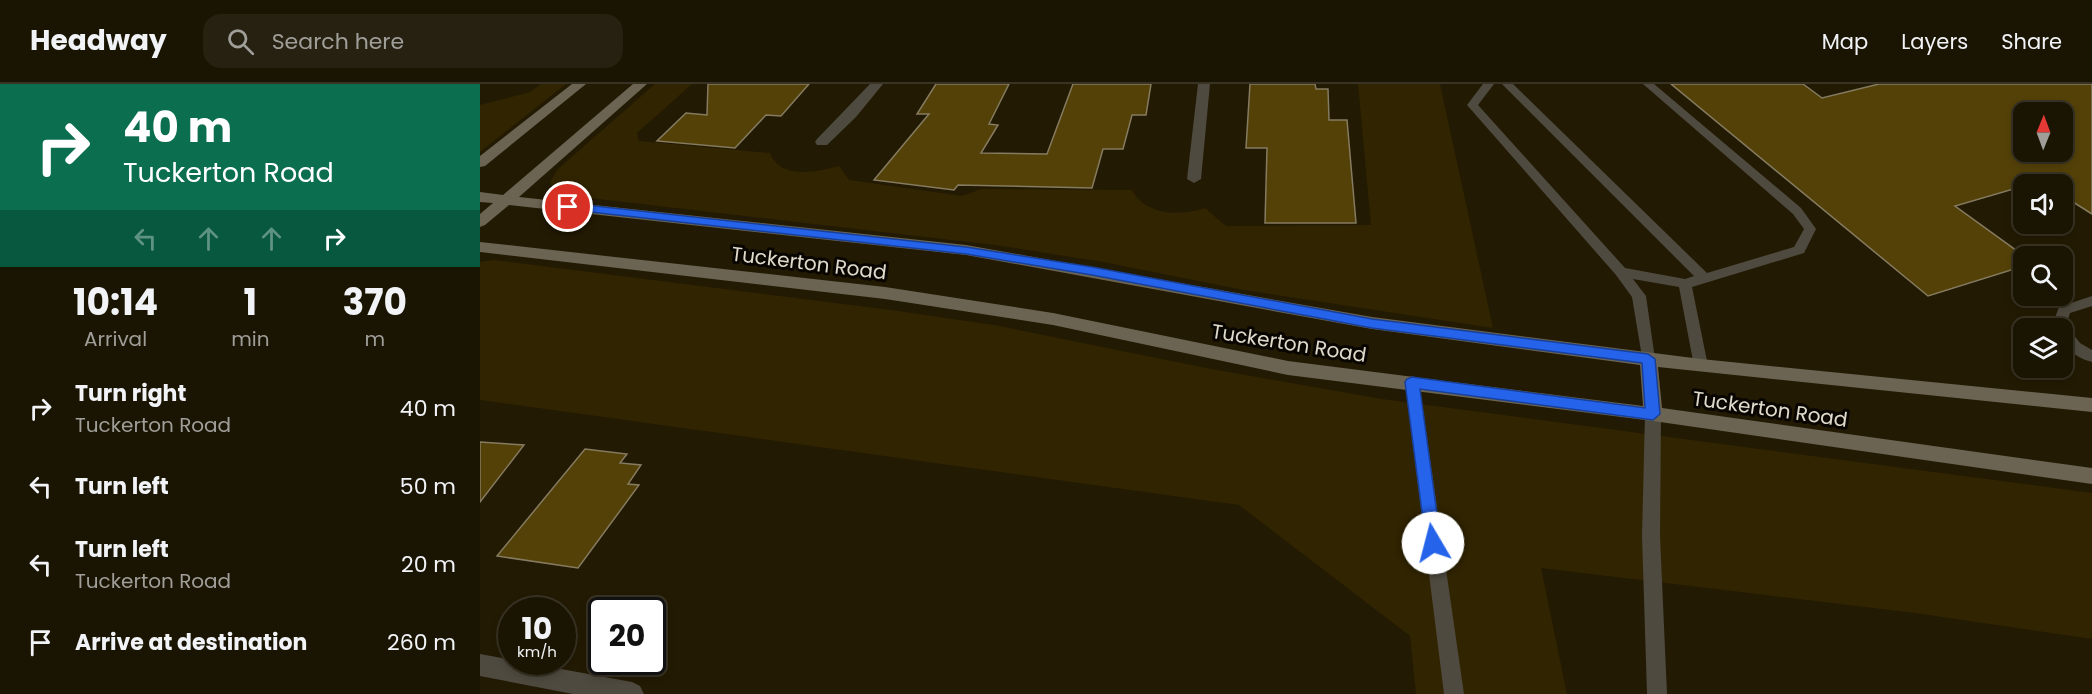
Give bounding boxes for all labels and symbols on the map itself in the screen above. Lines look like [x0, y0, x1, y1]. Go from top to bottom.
north arrow [2013, 102, 2073, 162]
pin [542, 181, 593, 232]
street label: Tuckerton Road [730, 240, 888, 286]
street label: Tuckerton Road [1210, 317, 1368, 369]
street label: Tuckerton Road [1691, 384, 1849, 434]
position arrow [1401, 511, 1465, 575]
speed limit sign: 20 [588, 597, 666, 675]

